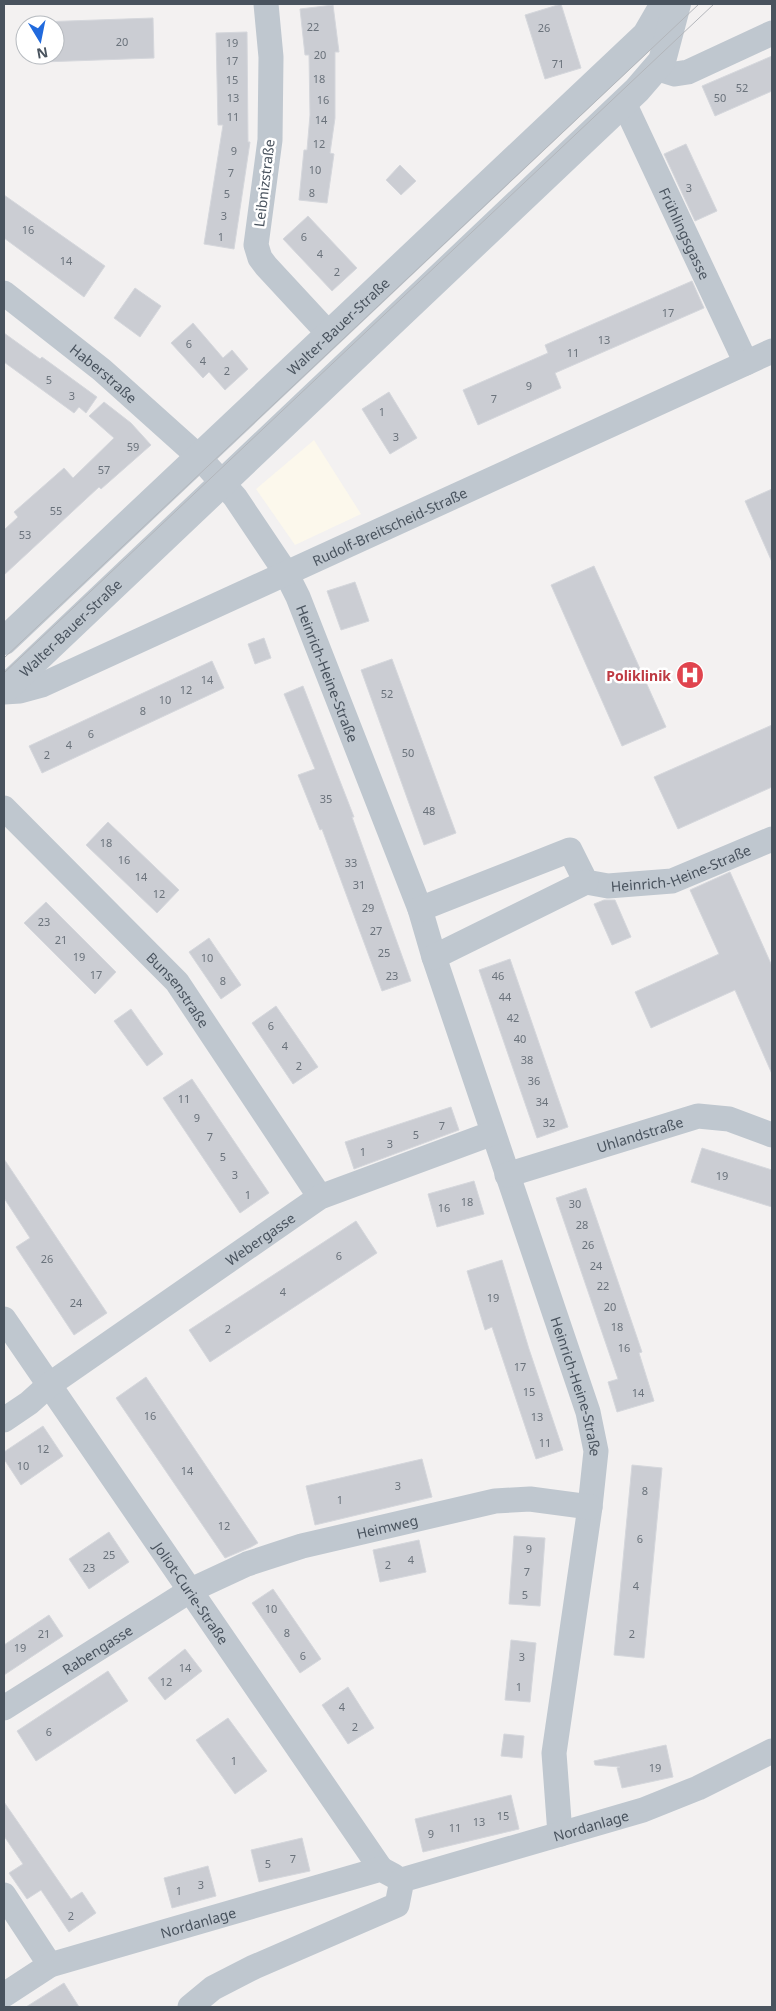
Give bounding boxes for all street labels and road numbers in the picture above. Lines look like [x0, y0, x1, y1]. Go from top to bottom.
street label: Leibnizstraße [249, 138, 279, 228]
street label: Frühlingsgasse [655, 184, 715, 283]
street label: Walter-Bauer-Straße [282, 273, 393, 379]
street label: Haberstraße [66, 339, 142, 407]
street label: Rudolf-Breitscheid-Straße [309, 482, 470, 570]
street label: Walter-Bauer-Straße [15, 574, 125, 680]
street label: Heinrich-Heine-Straße [292, 602, 363, 745]
street label: Heinrich-Heine-Straße [610, 840, 754, 895]
street label: Bunsenstraße [143, 948, 214, 1031]
street label: Uhlandstraße [594, 1112, 685, 1156]
street label: Webergasse [221, 1208, 299, 1269]
street label: Heinrich-Heine-Straße [547, 1314, 606, 1458]
street label: Heimweg [354, 1510, 420, 1543]
street label: Joliot-Curie-Straße [149, 1536, 233, 1648]
street label: Rabengasse [58, 1620, 136, 1679]
street label: Nordanlage [551, 1805, 631, 1845]
street label: Nordanlage [158, 1902, 238, 1942]

